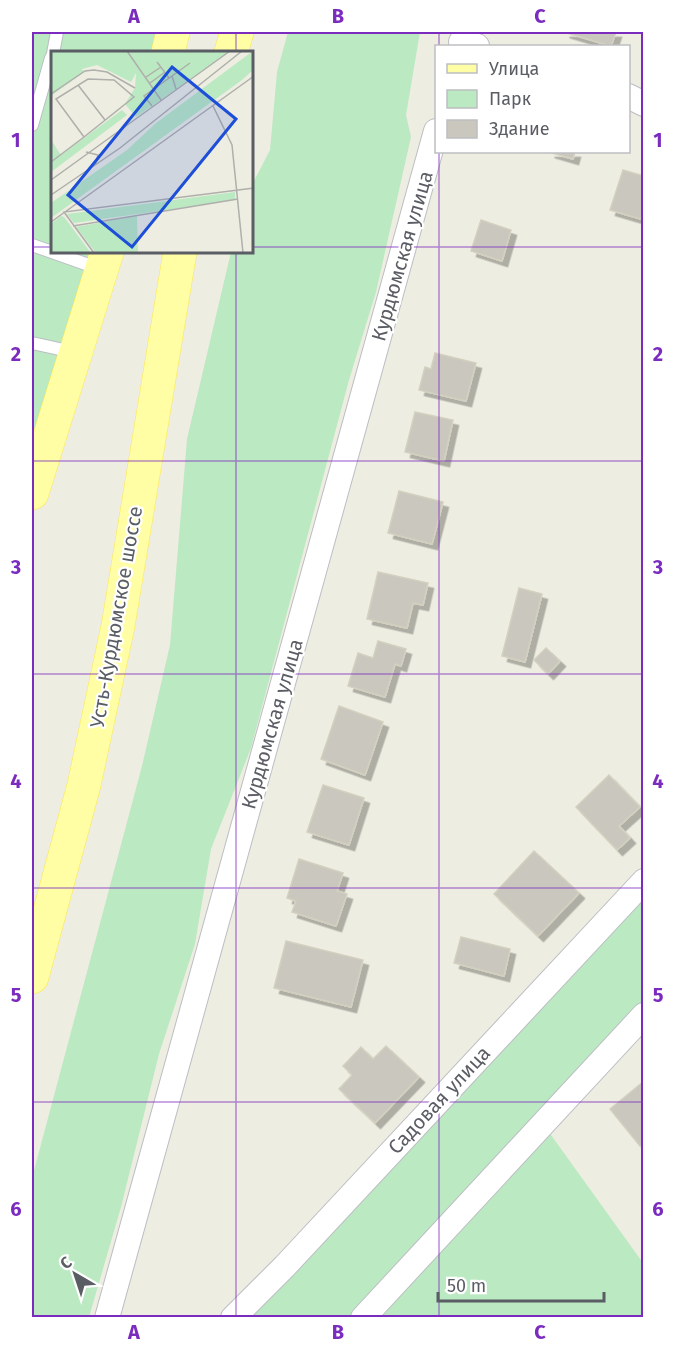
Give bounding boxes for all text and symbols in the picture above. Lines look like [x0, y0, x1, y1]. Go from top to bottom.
text: A [127, 4, 141, 28]
text: B [332, 4, 344, 28]
text: C [534, 4, 546, 28]
legend [435, 45, 630, 153]
inset map [51, 51, 254, 254]
text: Улица [489, 58, 539, 80]
text: Парк [489, 88, 532, 110]
text: Здание [489, 118, 550, 140]
text: 1 [11, 128, 21, 152]
text: 1 [653, 128, 663, 152]
street label: Курдюмская улица [366, 168, 438, 344]
text: 2 [11, 342, 21, 366]
text: 2 [653, 342, 663, 366]
street label: Усть-Курдюмское шоссе [85, 504, 147, 730]
text: 3 [10, 555, 21, 579]
text: 3 [652, 555, 663, 579]
street label: Курдюмская улица [236, 636, 308, 812]
text: 4 [10, 769, 22, 793]
text: 4 [652, 769, 664, 793]
text: 5 [11, 983, 22, 1007]
text: 5 [653, 983, 664, 1007]
street label: Садовая улица [383, 1041, 495, 1159]
text: 6 [10, 1197, 22, 1221]
text: 6 [652, 1197, 664, 1221]
north arrow [45, 1244, 105, 1304]
text: С [56, 1252, 76, 1273]
scale bar [438, 1265, 604, 1303]
text: 50 m [447, 1275, 486, 1297]
text: A [127, 1320, 141, 1344]
text: B [332, 1320, 344, 1344]
text: C [534, 1320, 546, 1344]

